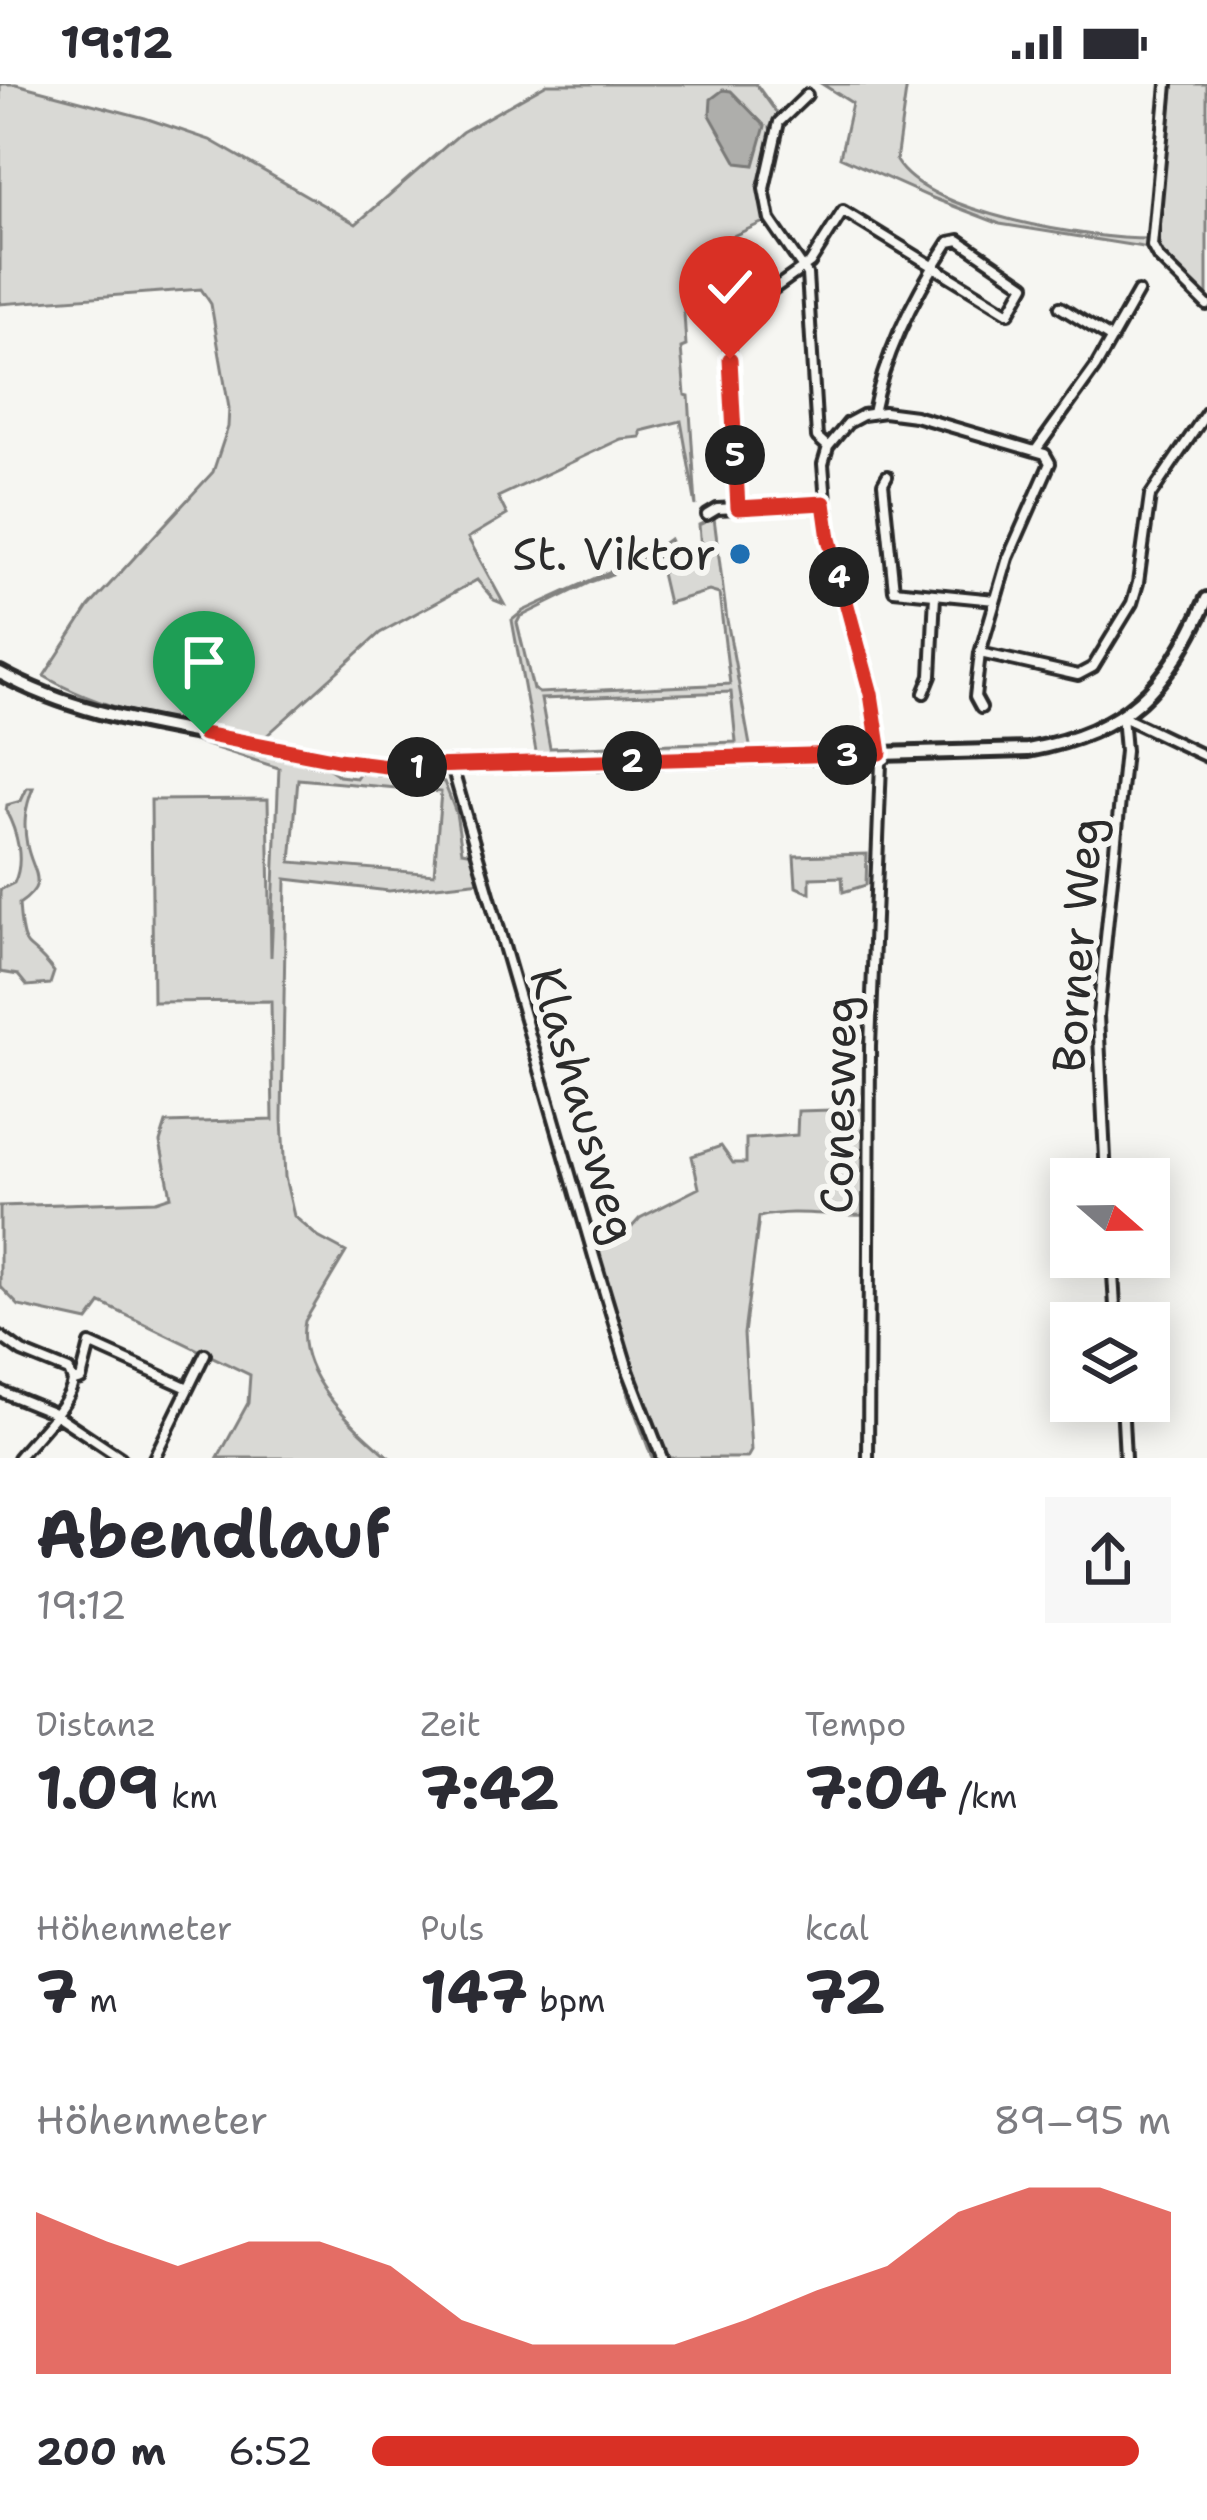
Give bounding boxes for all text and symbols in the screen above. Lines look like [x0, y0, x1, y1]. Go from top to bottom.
text: 19:12 [60, 12, 173, 72]
pin [679, 236, 781, 359]
icon: check [697, 254, 763, 320]
pin: 5 [705, 425, 765, 485]
text: 5 [725, 432, 745, 477]
place label: St. Viktor [512, 524, 716, 584]
marker: St. Viktor [727, 541, 753, 567]
pin: 4 [809, 547, 869, 607]
text: 4 [827, 554, 851, 599]
pin [153, 611, 255, 734]
icon: arrive [171, 629, 237, 695]
pin: 3 [817, 725, 877, 785]
pin: 2 [602, 731, 662, 791]
text: 3 [835, 732, 859, 777]
pin: 1 [387, 737, 447, 797]
text: 2 [620, 738, 644, 783]
text: 1 [409, 744, 425, 789]
street label: Borner Weg [1038, 816, 1116, 1074]
street label: Klashausweg [516, 960, 652, 1250]
street label: Conesweg [806, 995, 870, 1215]
north arrow [1050, 1158, 1170, 1278]
map controls [1050, 1158, 1170, 1422]
button: layers [1050, 1302, 1170, 1422]
text: Abendlauf [36, 1490, 390, 1578]
button: share [1045, 1497, 1171, 1623]
text: 19:12 [36, 1579, 127, 1631]
text: Distanz [36, 1702, 156, 1747]
text: Zeit [420, 1702, 481, 1747]
text: Tempo [805, 1702, 906, 1747]
text: 1.09 [36, 1747, 160, 1827]
text: 7:42 [420, 1747, 559, 1827]
text: 7:04 [805, 1747, 947, 1827]
text: km [160, 1774, 218, 1819]
text: /km [947, 1774, 1017, 1819]
text: Höhenmeter [36, 1906, 232, 1951]
text: Puls [420, 1906, 485, 1951]
text: kcal [805, 1906, 869, 1951]
text: 7 [36, 1951, 78, 2031]
text: 147 [420, 1951, 528, 2031]
text: 72 [805, 1951, 886, 2031]
text: m [78, 1978, 118, 2023]
text: bpm [528, 1978, 606, 2023]
text: Höhenmeter [36, 2094, 268, 2146]
text: 89–95 m [994, 2094, 1171, 2146]
text: 200 m [36, 2425, 166, 2477]
text: 6:52 [228, 2425, 313, 2477]

